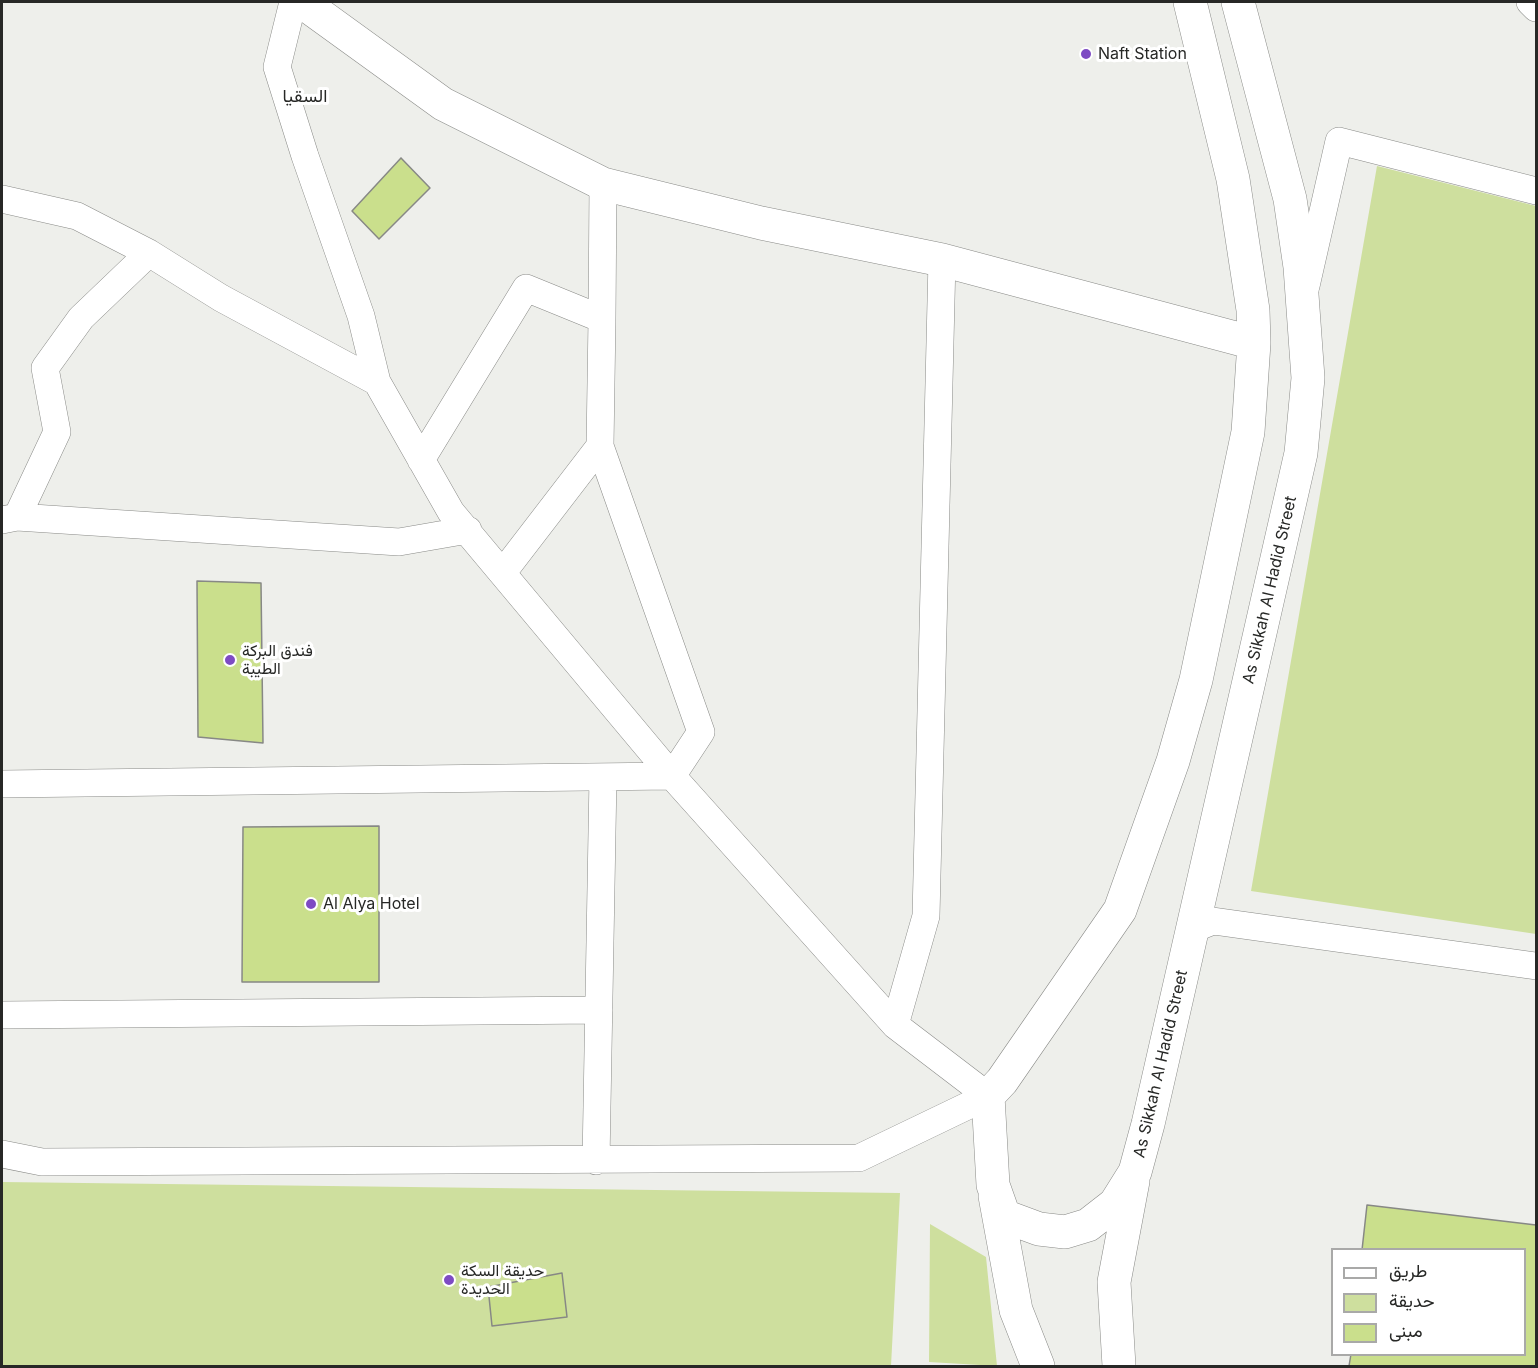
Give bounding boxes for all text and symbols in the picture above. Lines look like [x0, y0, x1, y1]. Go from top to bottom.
place label: Naft Station [1098, 44, 1187, 64]
marker: Naft Station [1079, 47, 1093, 61]
district label: السقيا [283, 86, 327, 108]
street label: As Sikkah Al Hadid Street [1239, 494, 1301, 686]
place label: فندق البركة الطيبة [242, 641, 313, 679]
marker: فندق البركة الطيبة [223, 653, 237, 667]
place label: Al Alya Hotel [323, 894, 420, 914]
marker: Al Alya Hotel [304, 897, 318, 911]
street label: As Sikkah Al Hadid Street [1130, 968, 1192, 1160]
legend [1331, 1248, 1526, 1356]
text: طريق [1389, 1260, 1427, 1281]
place label: حديقة السكة الحديدة [461, 1261, 544, 1299]
marker: حديقة السكة الحديدة [442, 1273, 456, 1287]
text: حديقة [1389, 1290, 1435, 1311]
text: مبنى [1389, 1320, 1423, 1341]

